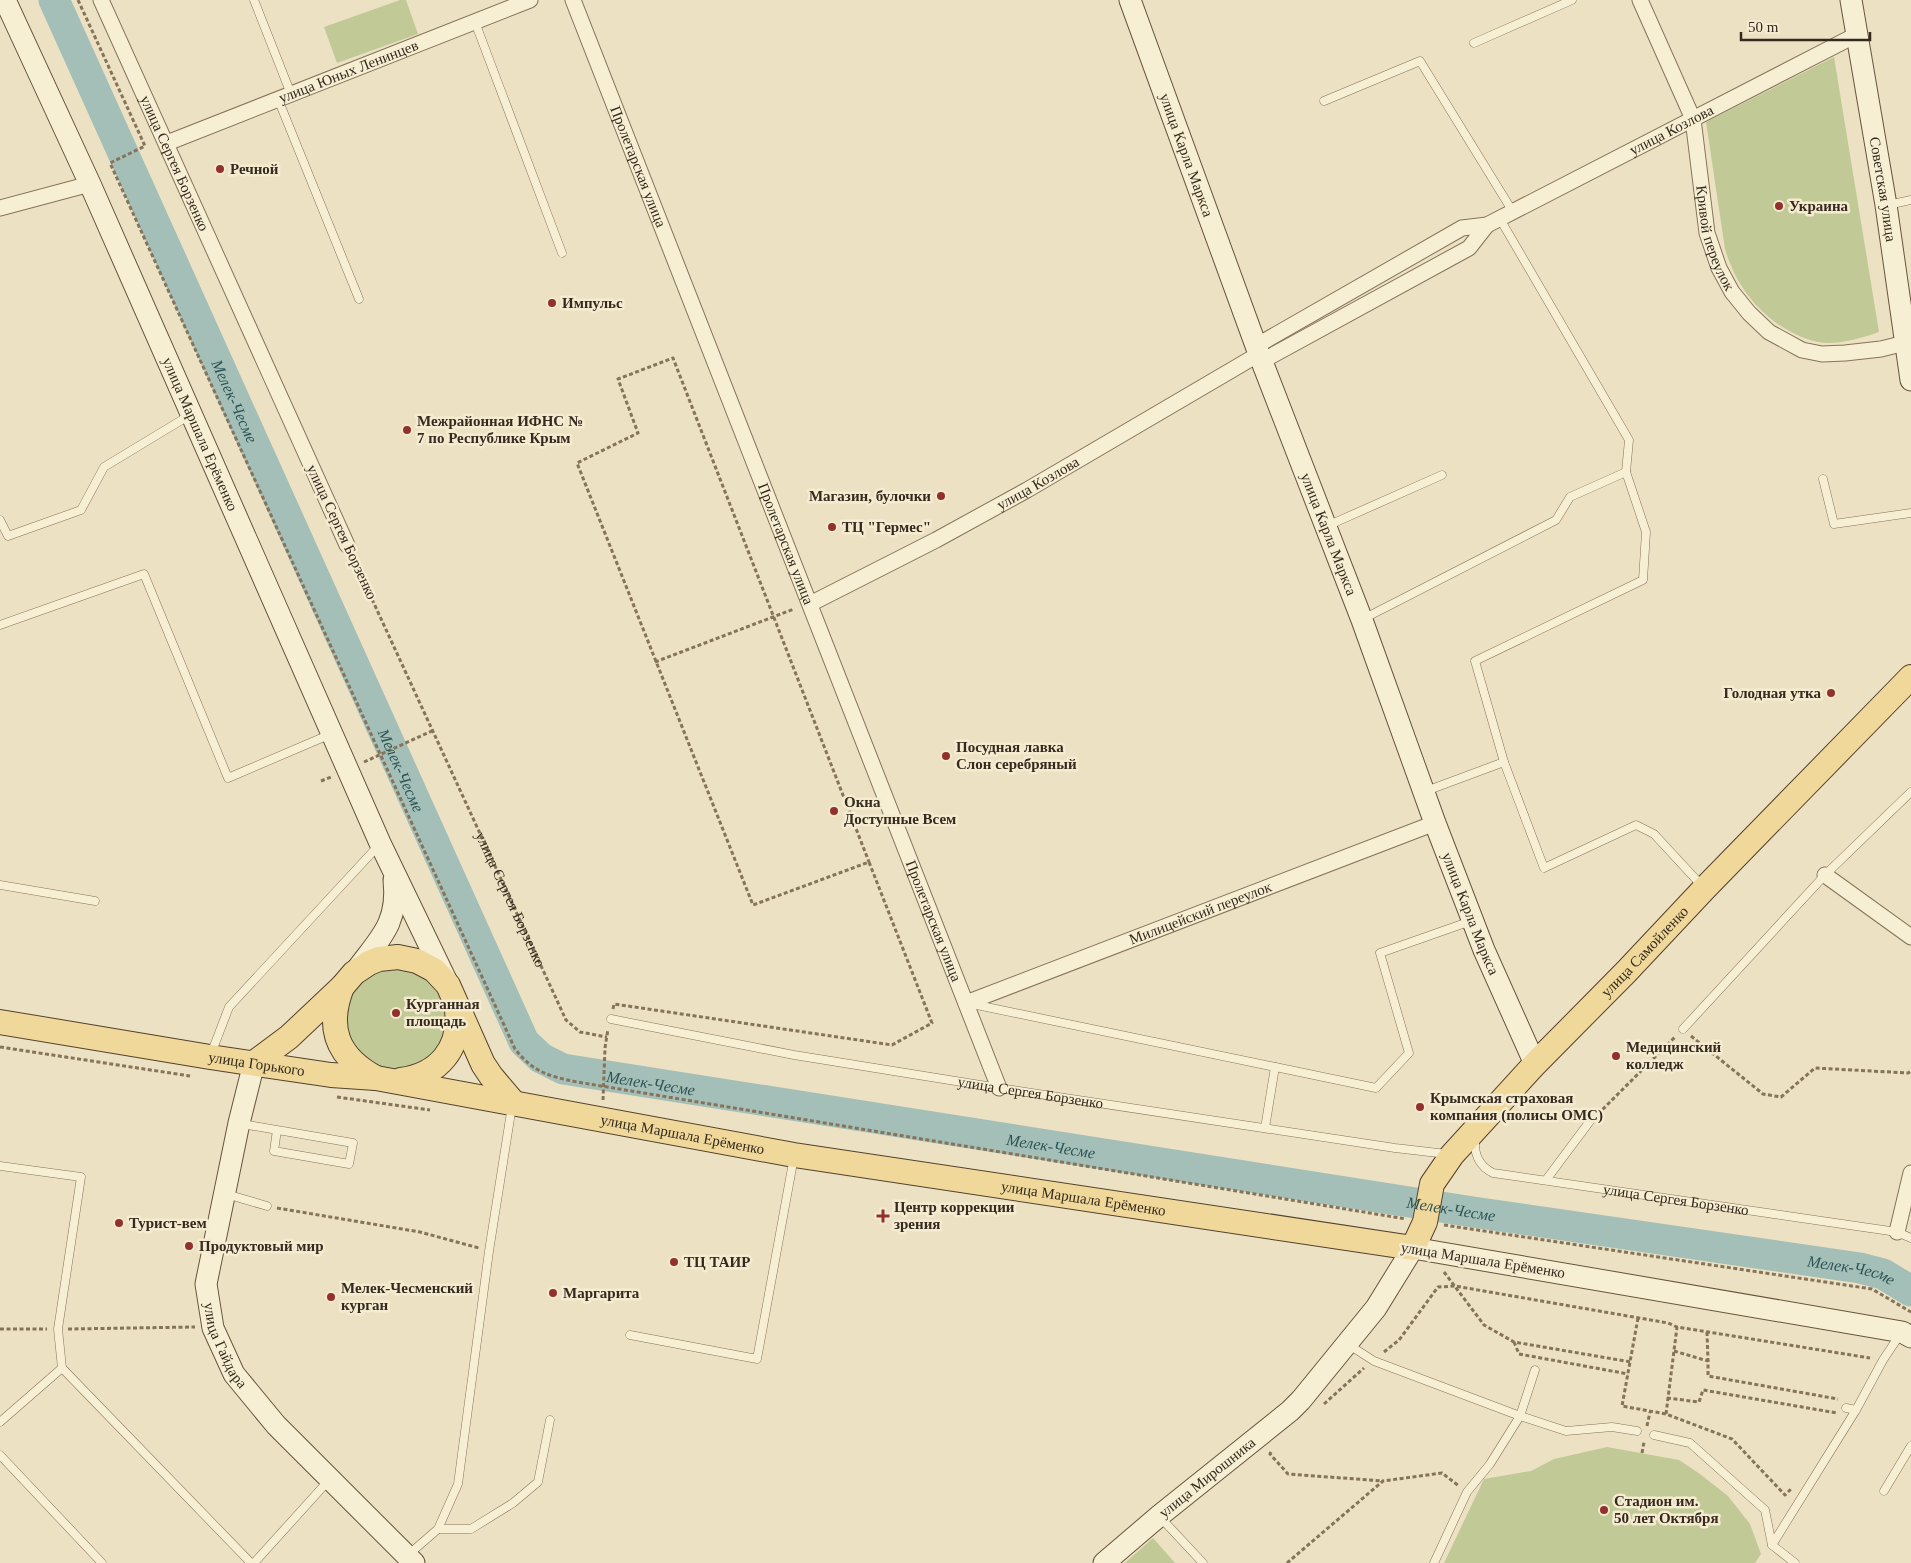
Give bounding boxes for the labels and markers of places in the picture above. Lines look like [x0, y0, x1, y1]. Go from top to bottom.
place label: Речной [230, 161, 279, 177]
marker: Речной [214, 163, 226, 175]
place label: Украина [1789, 198, 1849, 214]
marker: Украина [1773, 200, 1785, 212]
place label: Импульс [562, 295, 623, 311]
marker: Импульс [546, 297, 558, 309]
place label: Межрайонная ИФНС № 7 по Республике Крым [417, 413, 583, 446]
marker: Межрайонная ИФНС № 7 по Республике Крым [401, 424, 413, 436]
place label: Магазин, булочки [809, 488, 931, 504]
marker: Магазин, булочки [935, 490, 947, 502]
place label: ТЦ "Гермес" [842, 519, 931, 535]
marker: ТЦ "Гермес" [826, 521, 838, 533]
place label: Голодная утка [1724, 685, 1821, 701]
marker: Голодная утка [1825, 687, 1837, 699]
place label: Посудная лавка Слон серебряный [956, 739, 1077, 772]
marker: Посудная лавка Слон серебряный [940, 750, 952, 762]
place label: Окна Доступные Всем [844, 794, 956, 827]
marker: Окна Доступные Всем [828, 805, 840, 817]
place label: Курганная площадь [406, 996, 480, 1029]
marker: Курганная площадь [390, 1007, 402, 1019]
place label: Медицинский колледж [1626, 1039, 1722, 1072]
marker: Медицинский колледж [1610, 1050, 1622, 1062]
place label: Крымская страховая компания (полисы ОМС) [1430, 1090, 1603, 1124]
marker: Крымская страховая компания (полисы ОМС) [1414, 1101, 1426, 1113]
place label: Центр коррекции зрения [894, 1199, 1015, 1232]
marker: Центр коррекции зрения [876, 1209, 890, 1223]
place label: Турист-вем [129, 1215, 207, 1231]
marker: Турист-вем [113, 1217, 125, 1229]
place label: Продуктовый мир [199, 1238, 324, 1254]
marker: Продуктовый мир [183, 1240, 195, 1252]
place label: ТЦ ТАИР [684, 1254, 750, 1270]
marker: ТЦ ТАИР [668, 1256, 680, 1268]
place label: Мелек-Чесменский курган [341, 1280, 473, 1313]
place label: Маргарита [563, 1285, 640, 1301]
marker: Маргарита [547, 1287, 559, 1299]
marker: Мелек-Чесменский курган [325, 1291, 337, 1303]
place label: Стадион им. 50 лет Октября [1614, 1493, 1719, 1526]
marker: Стадион им. 50 лет Октября [1598, 1504, 1610, 1516]

